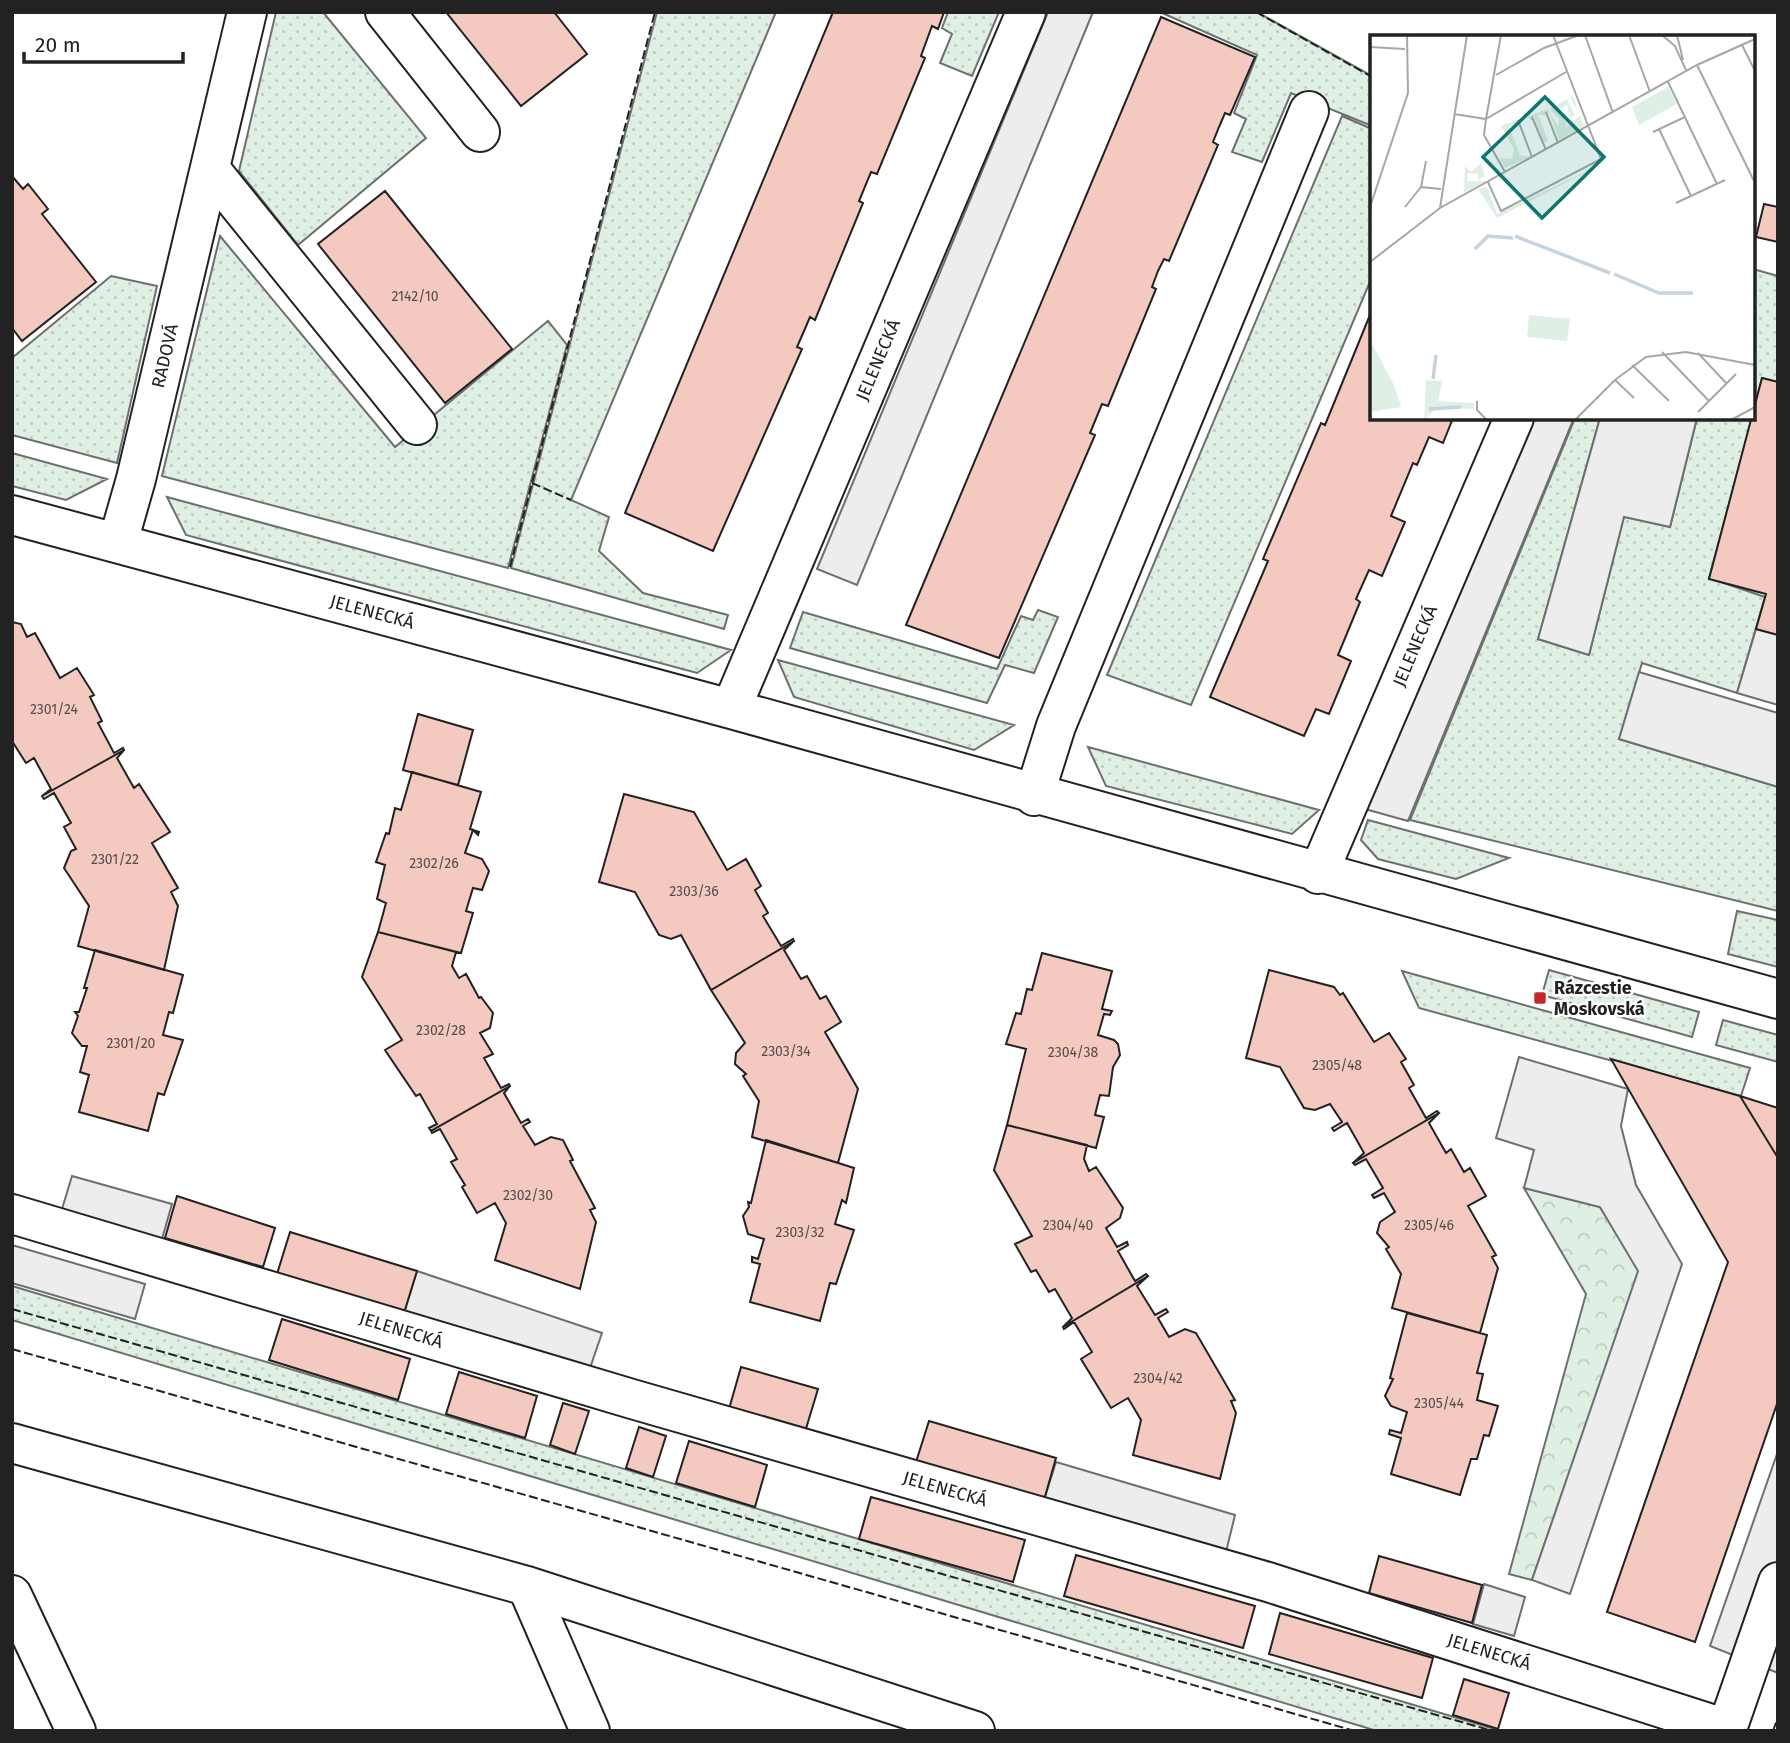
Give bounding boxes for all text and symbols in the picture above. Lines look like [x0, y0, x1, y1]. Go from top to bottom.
scale bar [24, 21, 184, 65]
text: 20 m [35, 32, 81, 58]
inset map [1370, 35, 1755, 420]
house number: 2142/10 [391, 288, 439, 305]
street label: JELENECKÁ [850, 315, 905, 404]
street label: RADOVÁ [146, 321, 183, 390]
street label: JELENECKÁ [327, 589, 418, 634]
street label: JELENECKÁ [1387, 601, 1442, 690]
house number: 2301/24 [30, 701, 79, 718]
house number: 2301/22 [91, 851, 139, 868]
house number: 2302/26 [409, 855, 459, 872]
house number: 2303/36 [669, 883, 719, 900]
place label: Rázcestie Moskovská [1554, 977, 1645, 1020]
marker: Rázcestie Moskovská [1532, 990, 1548, 1006]
house number: 2302/28 [416, 1022, 466, 1039]
house number: 2301/20 [107, 1035, 156, 1052]
house number: 2303/34 [761, 1043, 811, 1060]
house number: 2304/38 [1048, 1044, 1098, 1061]
house number: 2305/48 [1312, 1057, 1362, 1074]
house number: 2302/30 [503, 1187, 553, 1204]
house number: 2304/40 [1043, 1217, 1094, 1234]
house number: 2305/46 [1404, 1217, 1454, 1234]
house number: 2303/32 [776, 1224, 824, 1241]
street label: JELENECKÁ [356, 1306, 446, 1353]
house number: 2304/42 [1133, 1370, 1183, 1387]
house number: 2305/44 [1414, 1395, 1464, 1412]
street label: JELENECKÁ [900, 1466, 990, 1512]
street label: JELENECKÁ [1444, 1628, 1534, 1675]

